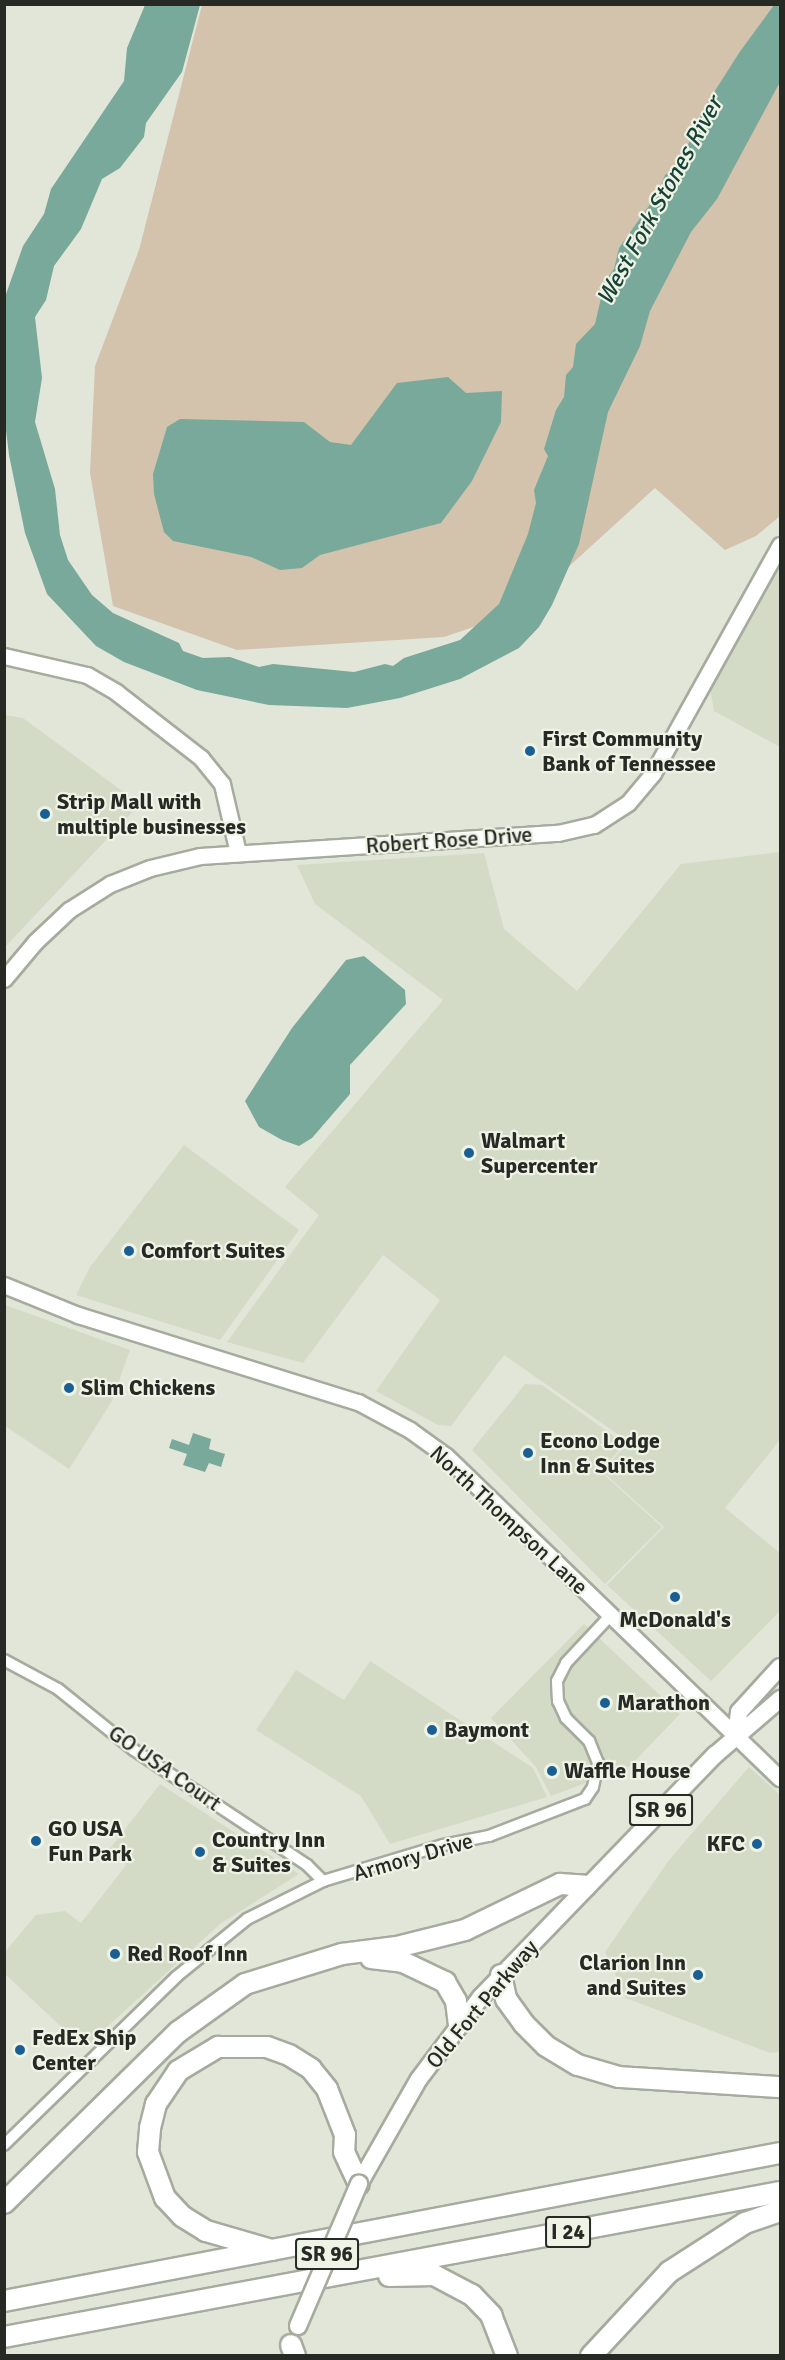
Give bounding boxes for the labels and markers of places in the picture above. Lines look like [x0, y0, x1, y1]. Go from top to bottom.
place label: First Community Bank of Tennessee [542, 725, 716, 776]
marker: First Community Bank of Tennessee [523, 744, 537, 758]
place label: Strip Mall with multiple businesses [57, 788, 246, 840]
marker: Strip Mall with multiple businesses [38, 807, 52, 821]
place label: Walmart Supercenter [481, 1127, 597, 1178]
marker: Walmart Supercenter [462, 1146, 476, 1160]
place label: Comfort Suites [141, 1238, 285, 1264]
marker: Comfort Suites [122, 1244, 136, 1258]
place label: Slim Chickens [81, 1375, 215, 1401]
marker: Slim Chickens [62, 1381, 76, 1395]
place label: Econo Lodge Inn & Suites [540, 1427, 660, 1478]
marker: Econo Lodge Inn & Suites [521, 1446, 535, 1460]
marker: McDonald's [668, 1590, 682, 1604]
place label: McDonald's [619, 1607, 731, 1633]
place label: Marathon [617, 1690, 710, 1716]
marker: Marathon [598, 1696, 612, 1710]
place label: Baymont [444, 1717, 529, 1743]
marker: Baymont [425, 1723, 439, 1737]
place label: Waffle House [564, 1758, 690, 1784]
marker: Waffle House [545, 1764, 559, 1778]
place label: GO USA Fun Park [48, 1815, 132, 1867]
place label: Country Inn & Suites [212, 1826, 325, 1878]
place label: KFC [706, 1831, 745, 1857]
marker: GO USA Fun Park [29, 1834, 43, 1848]
marker: KFC [750, 1837, 764, 1851]
marker: Country Inn & Suites [193, 1845, 207, 1859]
place label: Red Roof Inn [127, 1941, 248, 1967]
marker: Red Roof Inn [108, 1947, 122, 1961]
place label: Clarion Inn and Suites [579, 1949, 686, 2000]
marker: Clarion Inn and Suites [691, 1968, 705, 1982]
place label: FedEx Ship Center [32, 2024, 136, 2076]
marker: FedEx Ship Center [13, 2043, 27, 2057]

